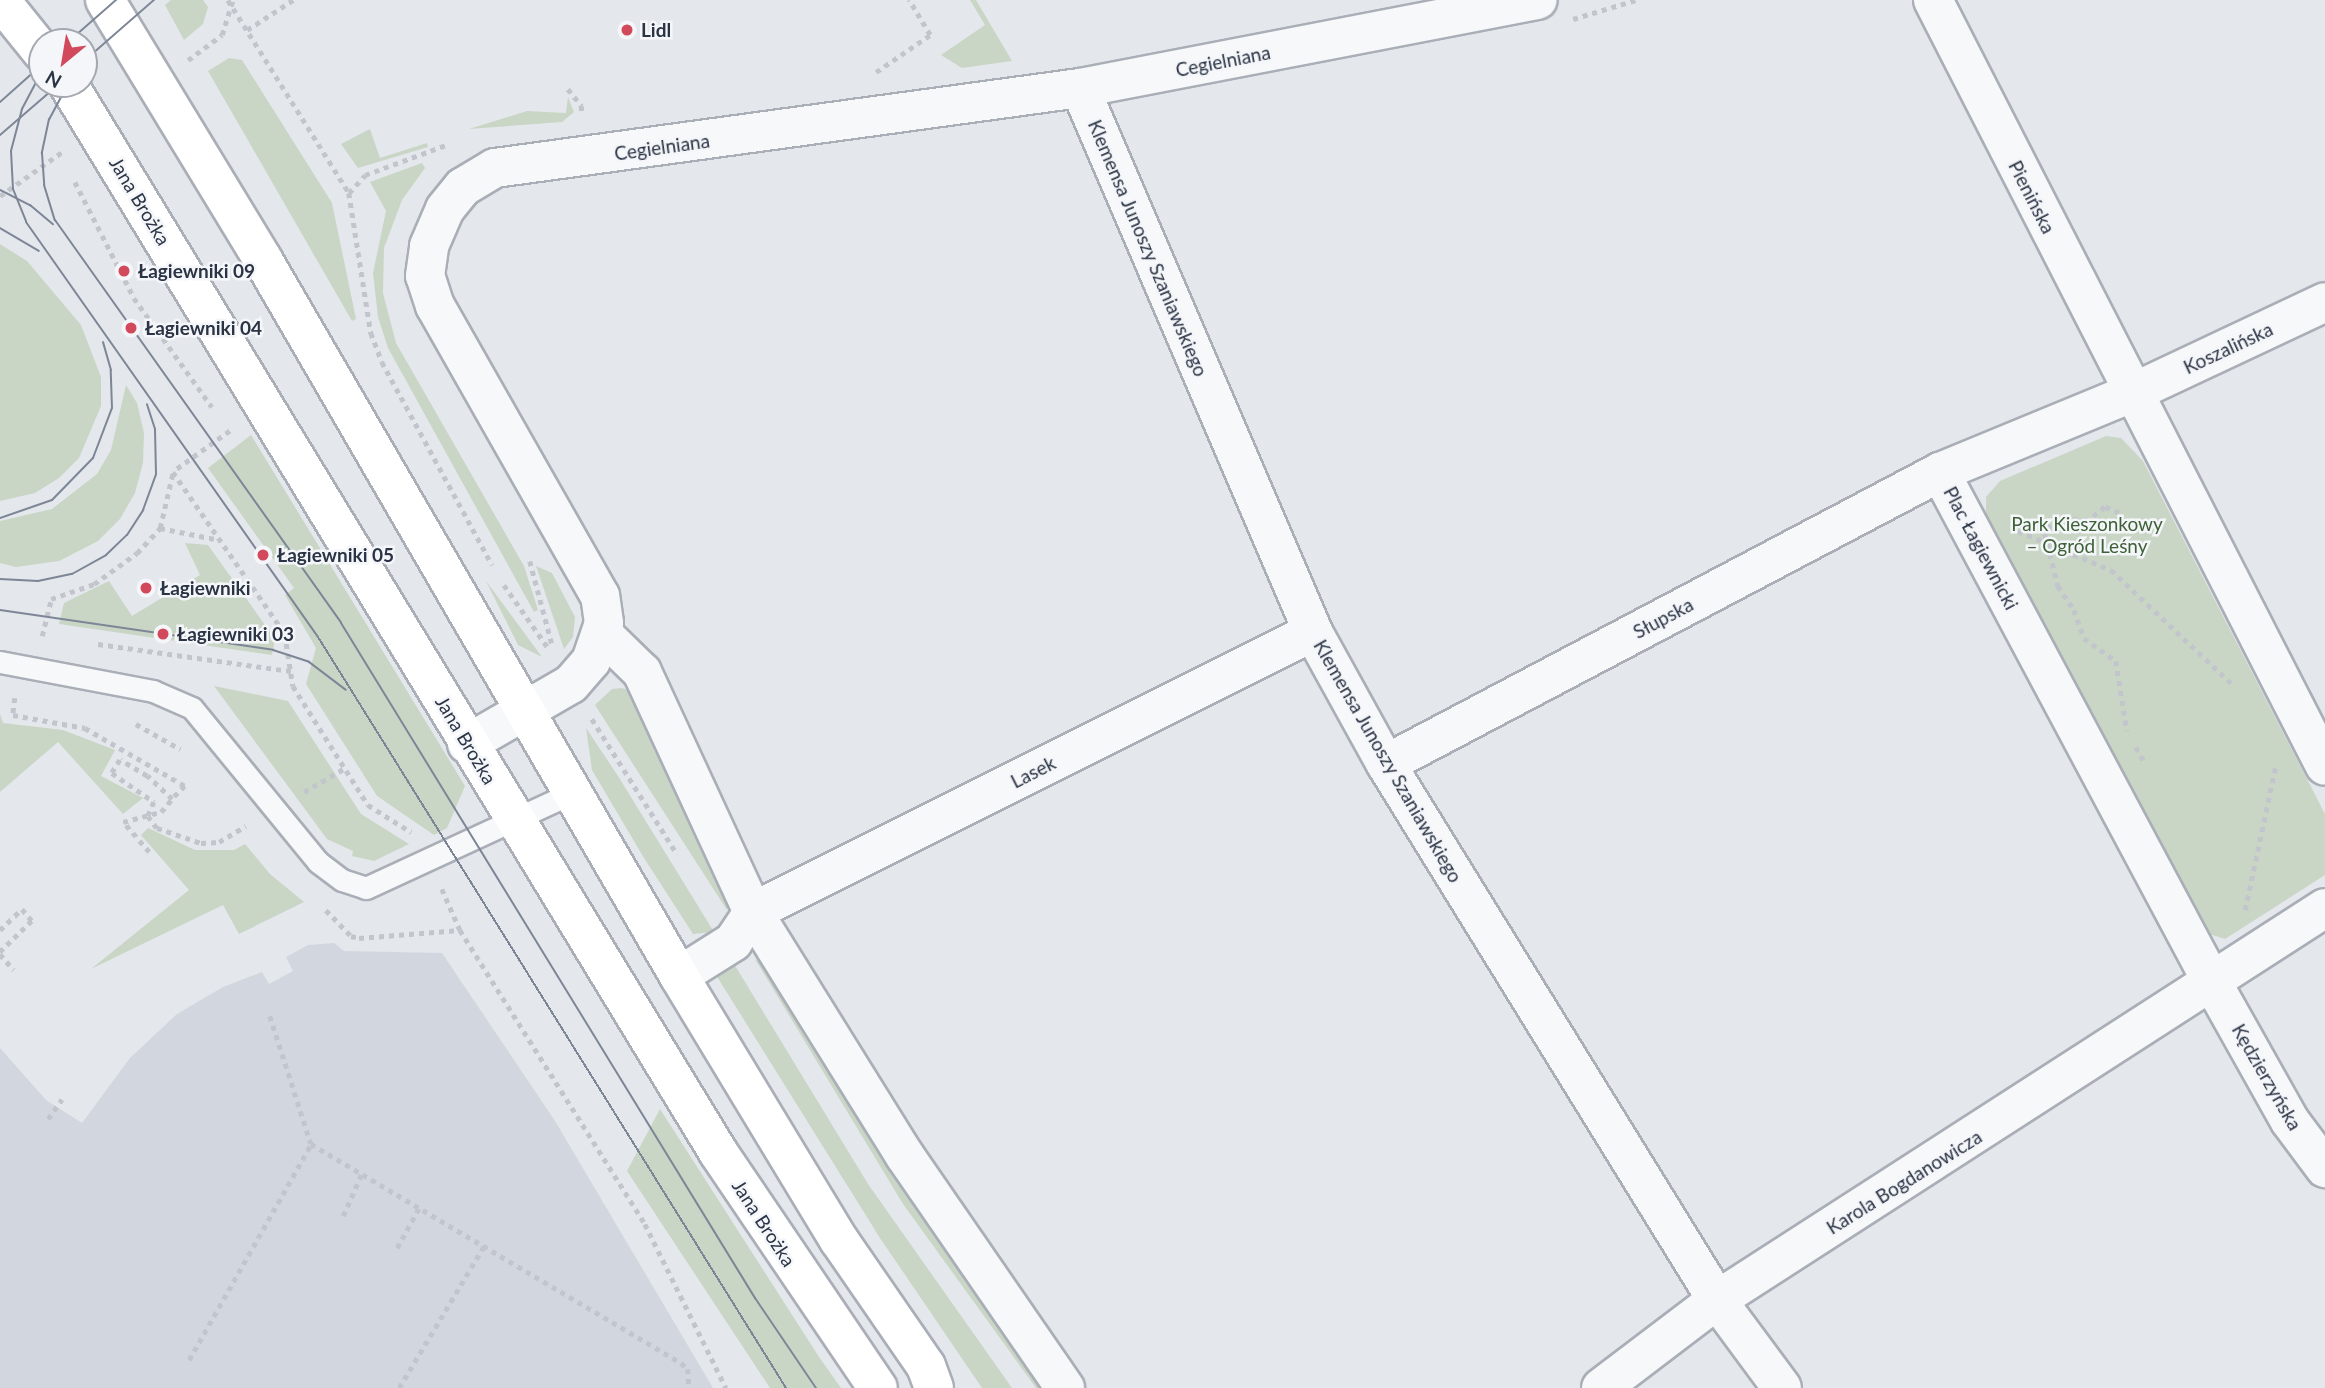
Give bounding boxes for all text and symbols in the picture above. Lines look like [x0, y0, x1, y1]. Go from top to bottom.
place label: Lidl [641, 19, 671, 41]
marker: Lidl [619, 22, 635, 38]
north arrow [28, 28, 98, 98]
street label: Cegielniana [1174, 41, 1272, 81]
text: N [41, 66, 65, 94]
street label: Klemensa Junoszy Szaniawskiego [1083, 116, 1213, 380]
street label: Cegielniana [613, 129, 711, 165]
street label: Jana Brożka [105, 153, 175, 249]
street label: Pienińska [2004, 157, 2060, 237]
place label: Łagiewniki 09 [138, 260, 255, 282]
marker: Łagiewniki 09 [116, 263, 132, 279]
place label: Łagiewniki 04 [145, 317, 262, 339]
street label: Koszalińska [2180, 317, 2276, 379]
marker: Łagiewniki 04 [123, 320, 139, 336]
street label: Plac Łagiewnicki [1939, 482, 2023, 614]
park label: Park Kieszonkowy – Ogród Leśny [2011, 513, 2163, 557]
place label: Łagiewniki 05 [277, 544, 394, 566]
marker: Łagiewniki 05 [255, 547, 271, 563]
place label: Łagiewniki [160, 577, 250, 599]
marker: Łagiewniki [138, 580, 154, 596]
street label: Słupska [1629, 593, 1697, 643]
place label: Łagiewniki 03 [177, 623, 294, 645]
marker: Łagiewniki 03 [155, 626, 171, 642]
street label: Klemensa Junoszy Szaniawskiego [1309, 635, 1467, 887]
street label: Jana Brożka [431, 692, 501, 788]
street label: Lasek [1007, 751, 1059, 793]
street label: Kędzierzyńska [2227, 1020, 2307, 1134]
street label: Karola Bogdanowicza [1822, 1125, 1986, 1239]
street label: Jana Brożka [728, 1175, 800, 1271]

